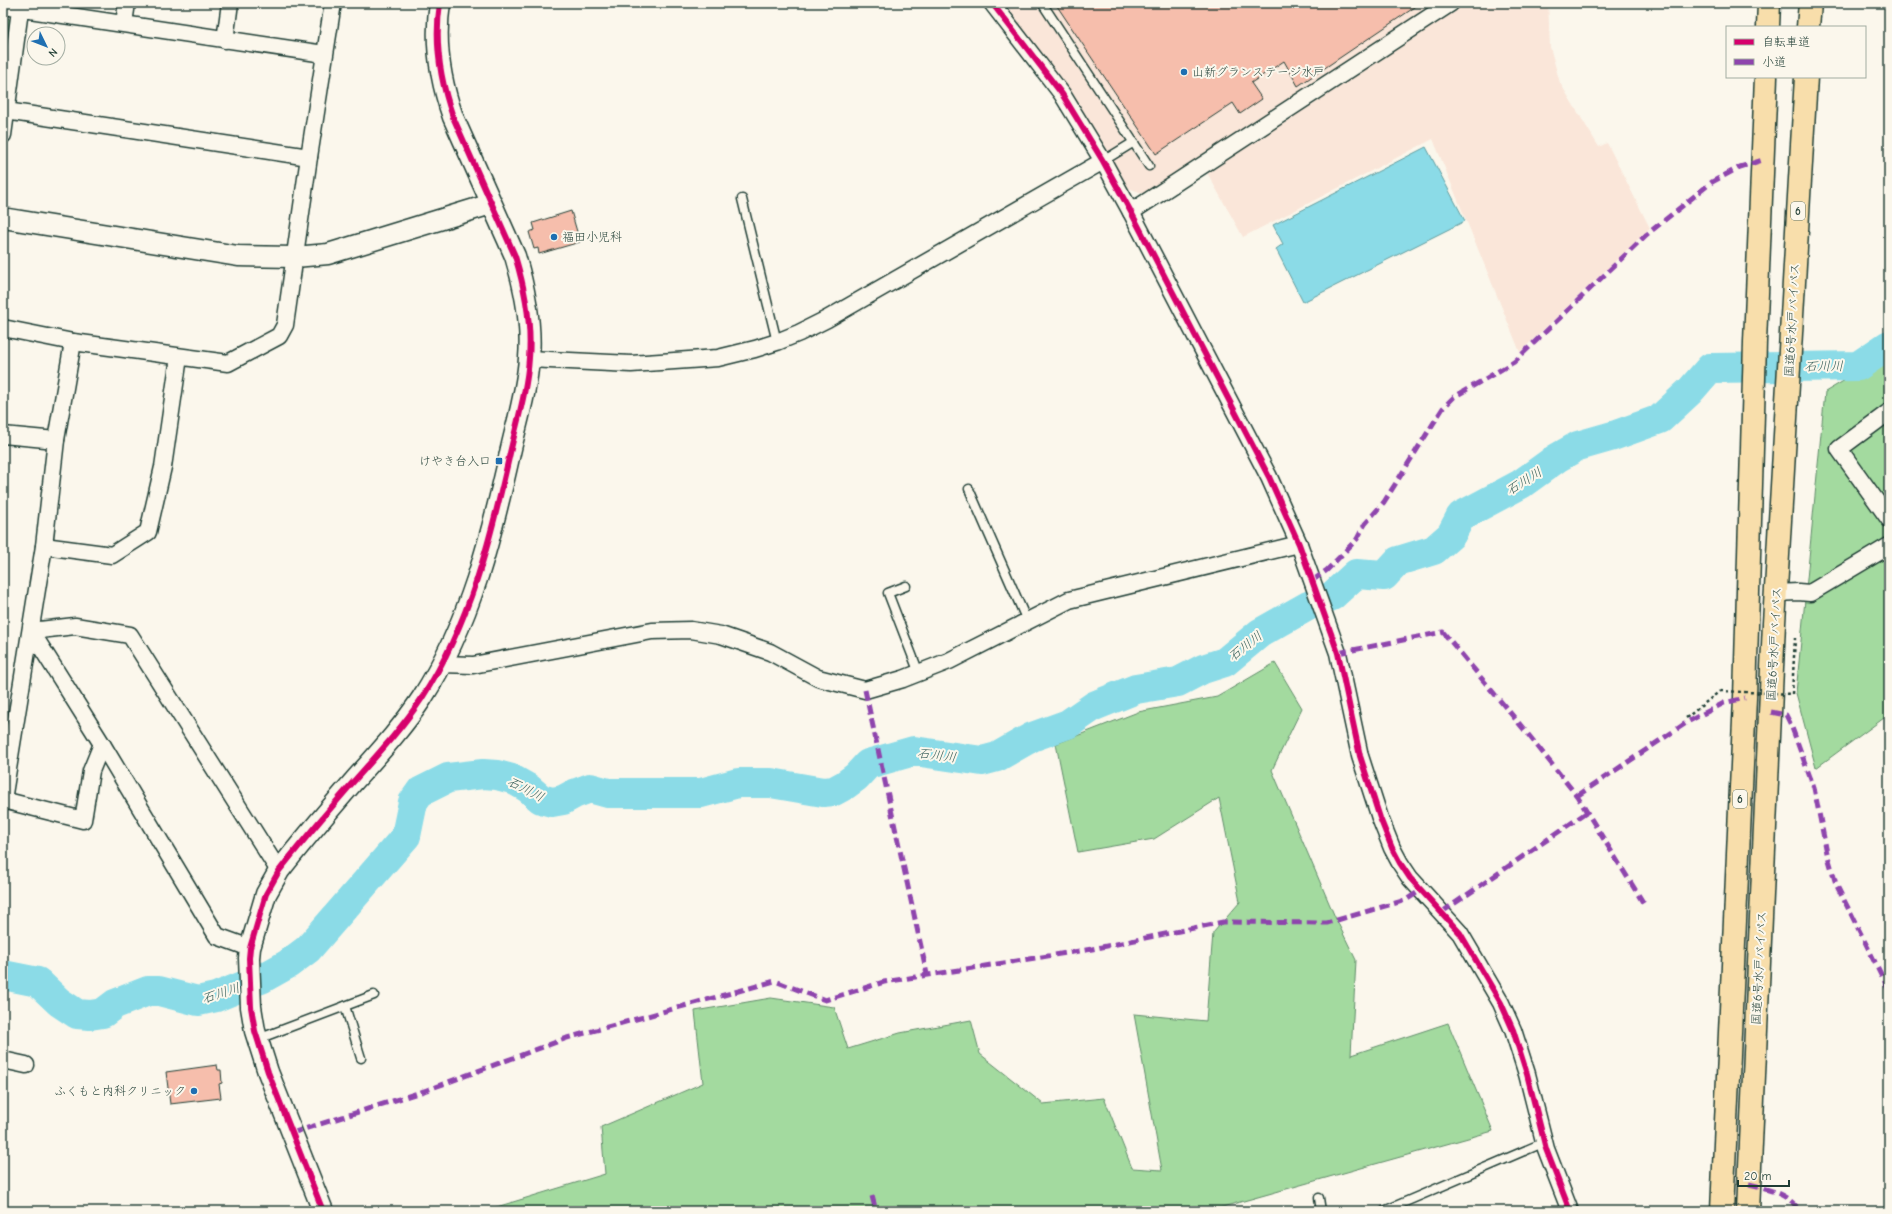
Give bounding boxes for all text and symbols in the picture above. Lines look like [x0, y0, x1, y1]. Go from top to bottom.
north arrow [26, 26, 66, 66]
legend [1726, 26, 1866, 78]
text: 自転車道 [1762, 35, 1810, 49]
text: N [46, 45, 60, 60]
text: 小道 [1762, 55, 1786, 69]
place label: 山新グランステージ水戸 [1192, 65, 1325, 79]
marker: 山新グランステージ水戸 [1179, 67, 1189, 77]
road number: 6 [1791, 202, 1805, 220]
place label: 福田小児科 [562, 230, 622, 244]
marker: 福田小児科 [549, 232, 559, 242]
street label: 国道6号水戸バイパス [1782, 263, 1802, 377]
water label: 石川川 [1804, 358, 1844, 374]
place label: けやき台入口 [419, 454, 491, 468]
marker: けやき台入口 [494, 456, 504, 466]
water label: 石川川 [1503, 464, 1545, 498]
street label: 国道6号水戸バイパス [1764, 587, 1784, 701]
water label: 石川川 [1225, 628, 1265, 664]
water label: 石川川 [917, 745, 957, 765]
water label: 石川川 [505, 773, 547, 805]
road number: 6 [1733, 790, 1747, 808]
street label: 国道6号水戸バイパス [1749, 911, 1769, 1025]
water label: 石川川 [200, 980, 242, 1006]
place label: ふくもと内科クリニック [54, 1084, 186, 1098]
marker: ふくもと内科クリニック [189, 1086, 199, 1096]
scale bar [1738, 1162, 1789, 1188]
text: 20 m [1744, 1169, 1772, 1183]

